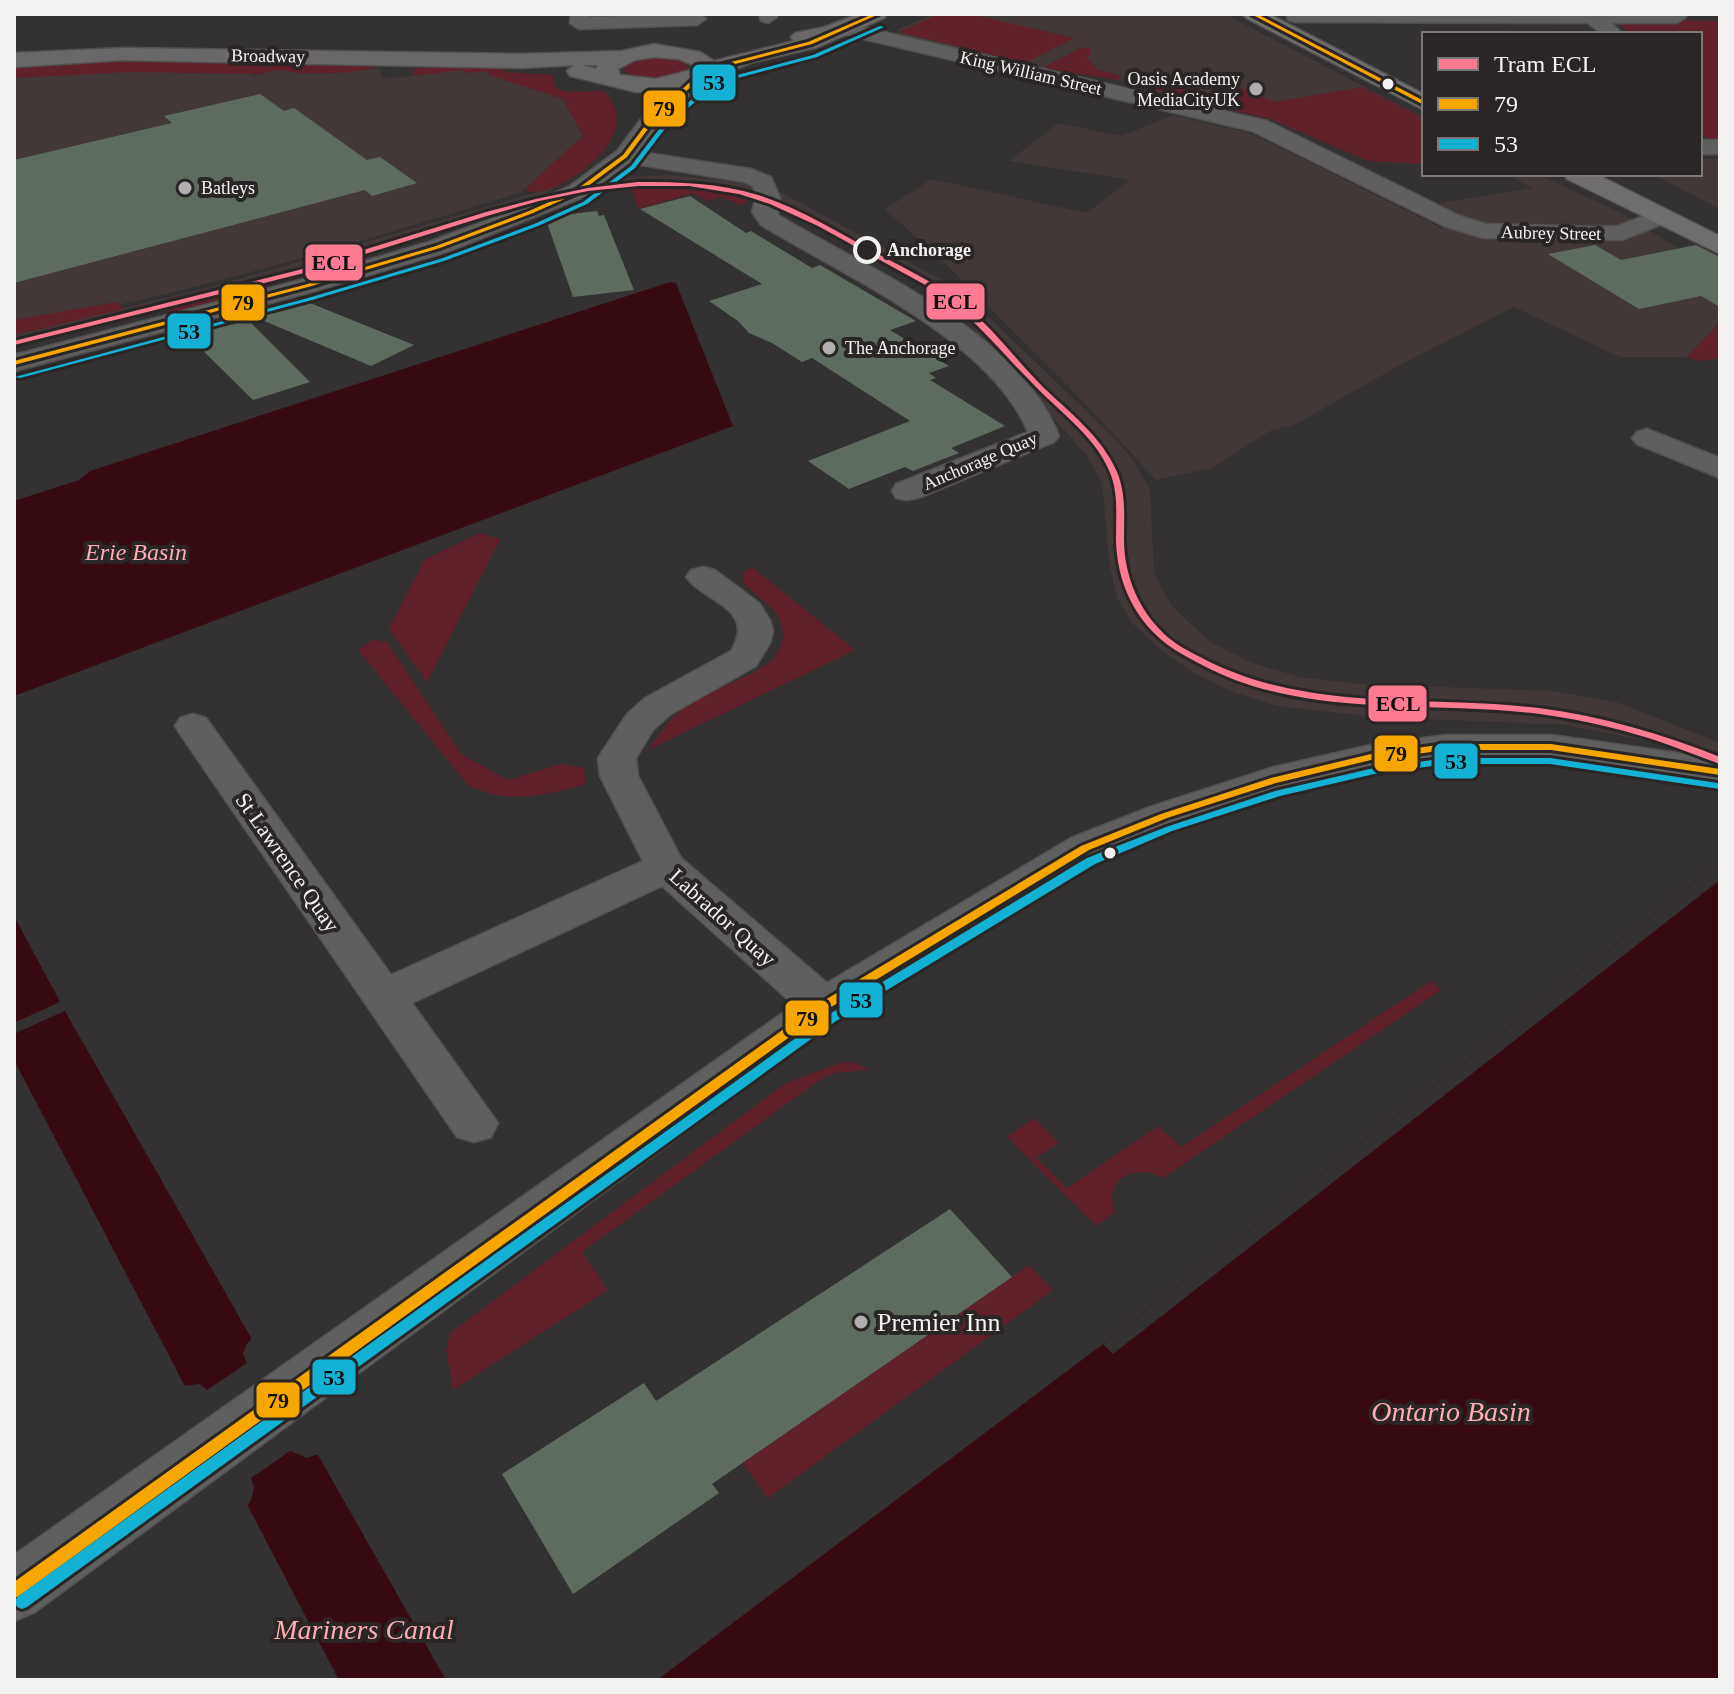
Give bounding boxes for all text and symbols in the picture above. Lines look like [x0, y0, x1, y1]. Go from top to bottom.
legend [1422, 32, 1702, 176]
street label: Broadway [231, 45, 305, 67]
street label: King William Street [958, 47, 1104, 99]
text: Tram ECL [1494, 51, 1596, 77]
line badge: 53 [691, 63, 737, 102]
place label: Oasis Academy MediaCityUK [1128, 69, 1240, 110]
text: 53 [703, 70, 725, 95]
unlabelled marker [1380, 76, 1396, 92]
marker: Oasis Academy MediaCityUK [1247, 80, 1265, 98]
line badge: 79 [642, 89, 687, 128]
text: 79 [1494, 91, 1518, 117]
text: 79 [653, 96, 675, 121]
text: 53 [1494, 131, 1518, 157]
place label: Batleys [201, 178, 255, 198]
marker: Batleys [176, 179, 194, 197]
street label: Aubrey Street [1501, 222, 1601, 244]
marker: Anchorage [854, 237, 880, 263]
place label: Anchorage [887, 240, 971, 260]
line badge: ECL [304, 243, 364, 282]
text: ECL [311, 250, 357, 275]
line badge: ECL [925, 282, 986, 321]
line badge: 79 [220, 283, 266, 322]
text: ECL [932, 289, 978, 314]
text: 79 [232, 290, 254, 315]
line badge: 53 [166, 312, 212, 350]
text: 53 [178, 319, 200, 344]
place label: The Anchorage [845, 338, 955, 358]
marker: The Anchorage [820, 339, 838, 357]
street label: Anchorage Quay [920, 428, 1040, 494]
water label: Erie Basin [84, 539, 187, 565]
line badge: ECL [1367, 684, 1428, 723]
text: ECL [1375, 691, 1421, 716]
line badge: 79 [1373, 734, 1419, 773]
text: 79 [1385, 741, 1407, 766]
line badge: 53 [1433, 742, 1479, 780]
text: 53 [1445, 749, 1467, 774]
street label: St Lawrence Quay [230, 788, 345, 937]
unlabelled marker [1102, 845, 1118, 861]
street label: Labrador Quay [665, 863, 781, 971]
line badge: 53 [838, 981, 884, 1019]
text: 53 [850, 988, 872, 1013]
line badge: 79 [784, 999, 830, 1037]
text: 79 [796, 1006, 818, 1031]
place label: Premier Inn [877, 1308, 1000, 1337]
marker: Premier Inn [852, 1313, 870, 1331]
line badge: 53 [311, 1358, 357, 1396]
text: 53 [323, 1365, 345, 1390]
line badge: 79 [255, 1381, 301, 1419]
text: 79 [267, 1388, 289, 1413]
water label: Ontario Basin [1371, 1396, 1531, 1427]
water label: Mariners Canal [273, 1614, 454, 1645]

